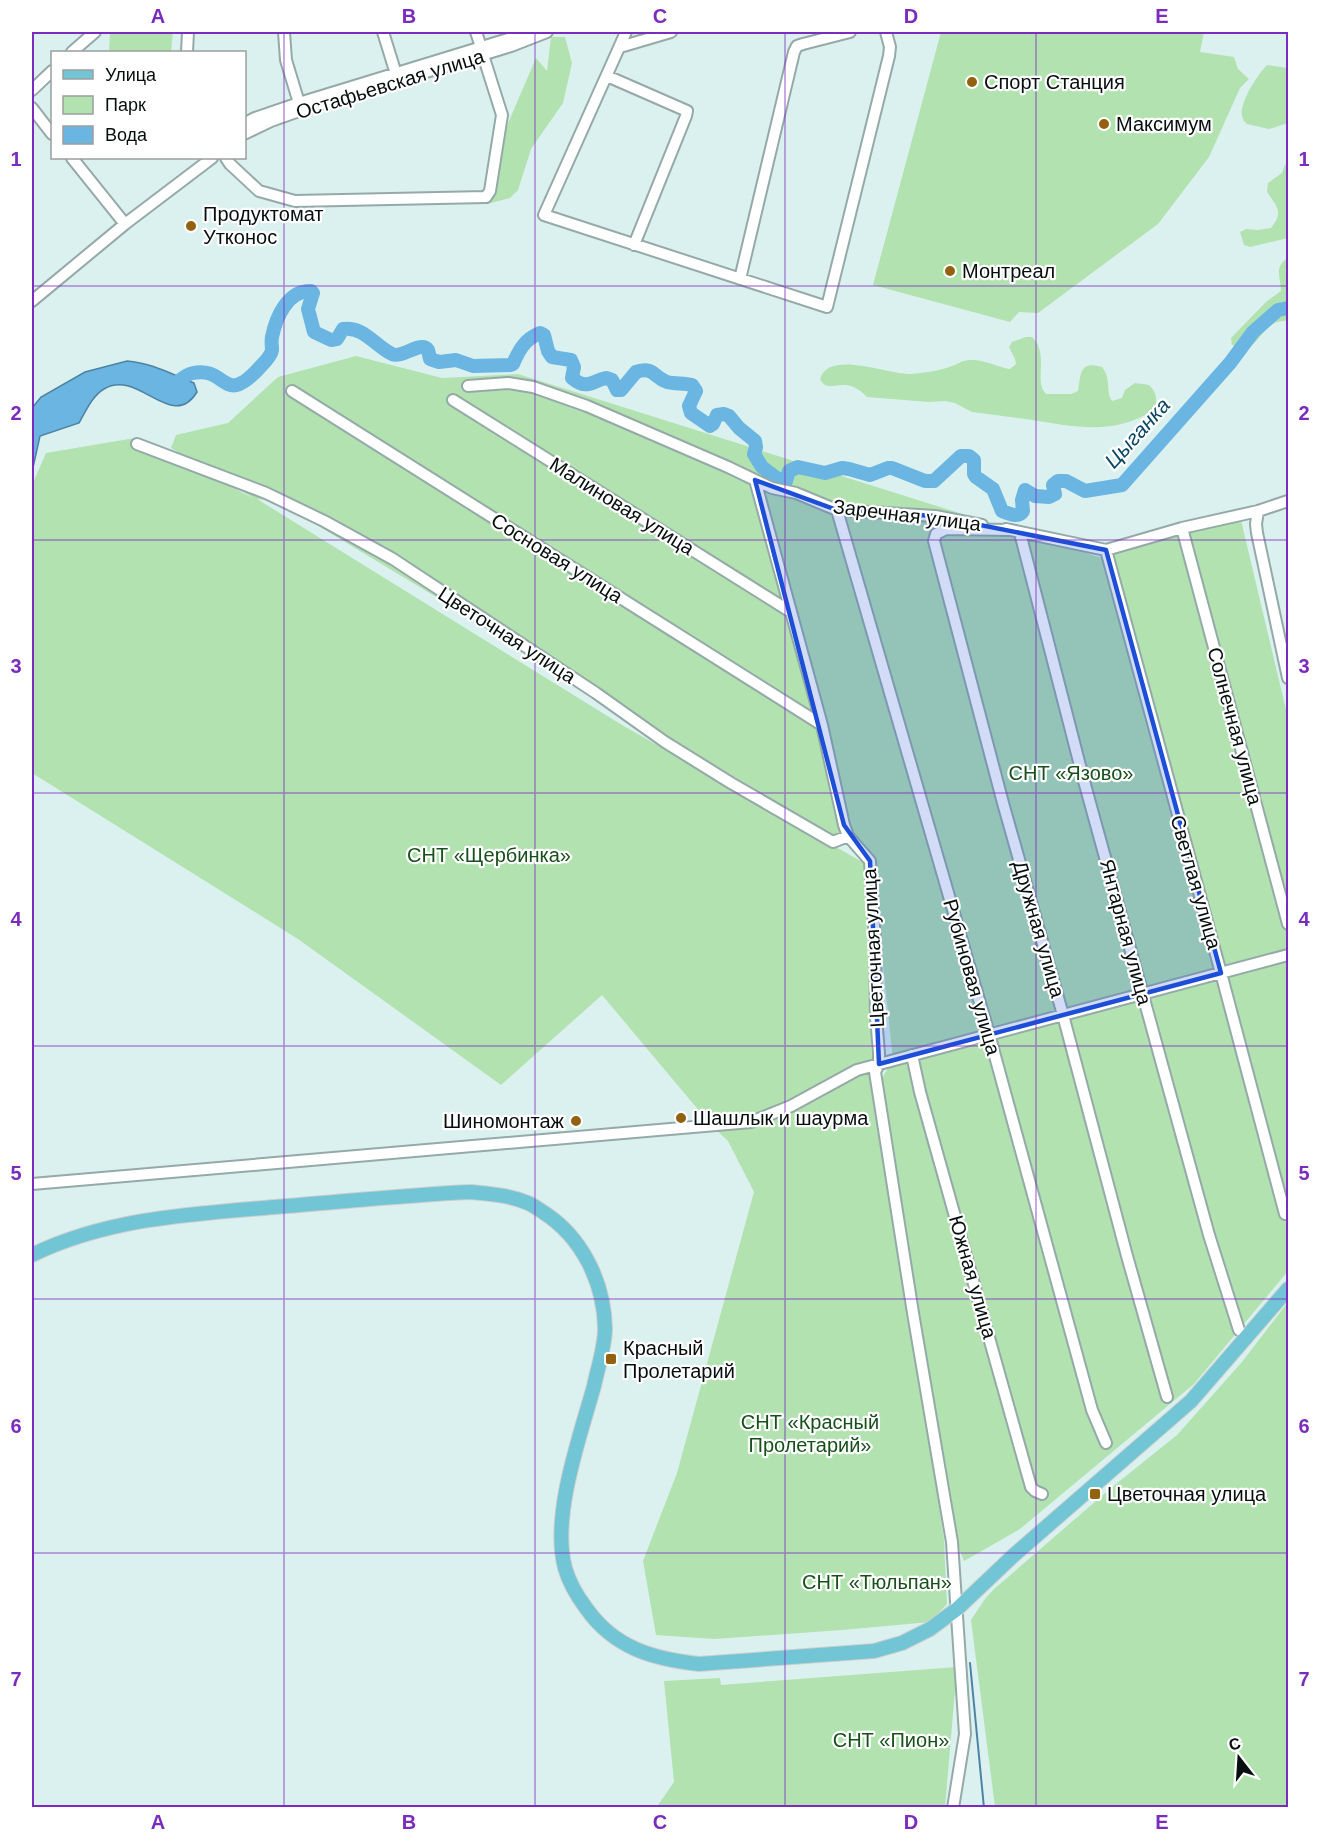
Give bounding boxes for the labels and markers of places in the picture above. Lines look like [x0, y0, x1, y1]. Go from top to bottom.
place label: Спорт Станция [984, 71, 1125, 93]
marker: Спорт Станция [965, 75, 979, 89]
place label: Максимум [1116, 113, 1212, 135]
marker: Максимум [1097, 117, 1111, 131]
place label: Продуктомат Утконос [203, 203, 323, 248]
marker: Продуктомат Утконос [184, 219, 198, 233]
place label: Монтреал [962, 260, 1055, 282]
marker: Монтреал [943, 264, 957, 278]
place label: Шашлык и шаурма [693, 1107, 869, 1129]
place label: Шиномонтаж [443, 1110, 565, 1132]
marker: Шашлык и шаурма [674, 1111, 688, 1125]
marker: Шиномонтаж [569, 1114, 583, 1128]
place label: Красный Пролетарий [623, 1337, 735, 1382]
marker: Красный Пролетарий [604, 1352, 618, 1366]
place label: Цветочная улица [1107, 1483, 1267, 1505]
marker: Цветочная улица [1088, 1487, 1102, 1501]

